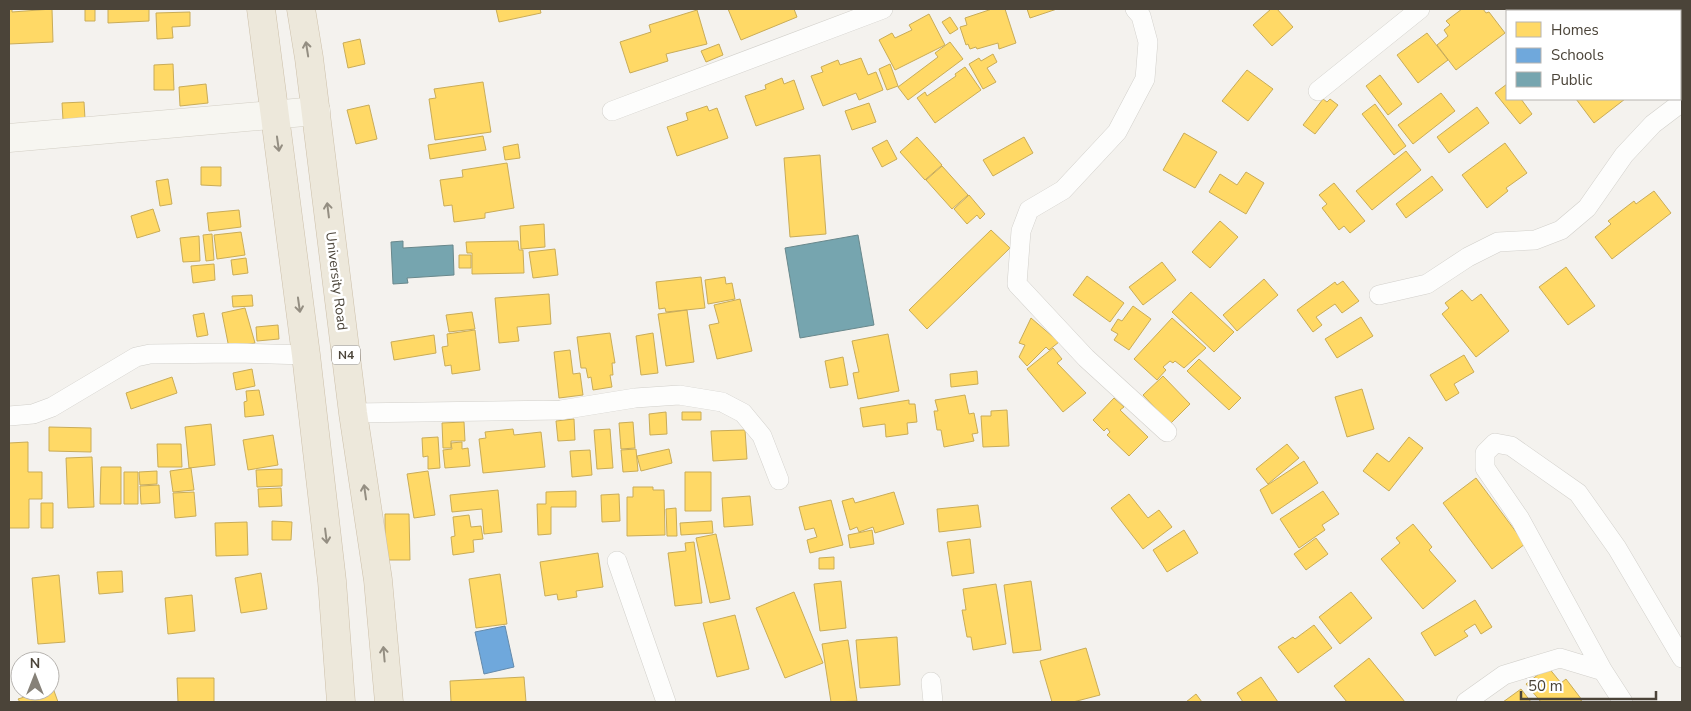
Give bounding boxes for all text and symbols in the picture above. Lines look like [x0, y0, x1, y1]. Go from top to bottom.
legend [1506, 10, 1681, 100]
text: Homes [1551, 20, 1599, 40]
one-way arrow [302, 41, 312, 57]
text: Schools [1551, 45, 1604, 65]
text: Public [1551, 70, 1592, 90]
one-way arrow [273, 136, 283, 152]
one-way arrow [323, 202, 333, 218]
street label: University Road [321, 231, 352, 331]
one-way arrow [294, 297, 304, 313]
road number: N4 [332, 346, 360, 364]
one-way arrow [360, 485, 370, 501]
one-way arrow [321, 528, 331, 544]
one-way arrow [380, 646, 389, 662]
north arrow [10, 651, 60, 701]
text: N [30, 654, 40, 673]
scale bar [1521, 668, 1656, 700]
text: 50 m [1528, 676, 1563, 696]

